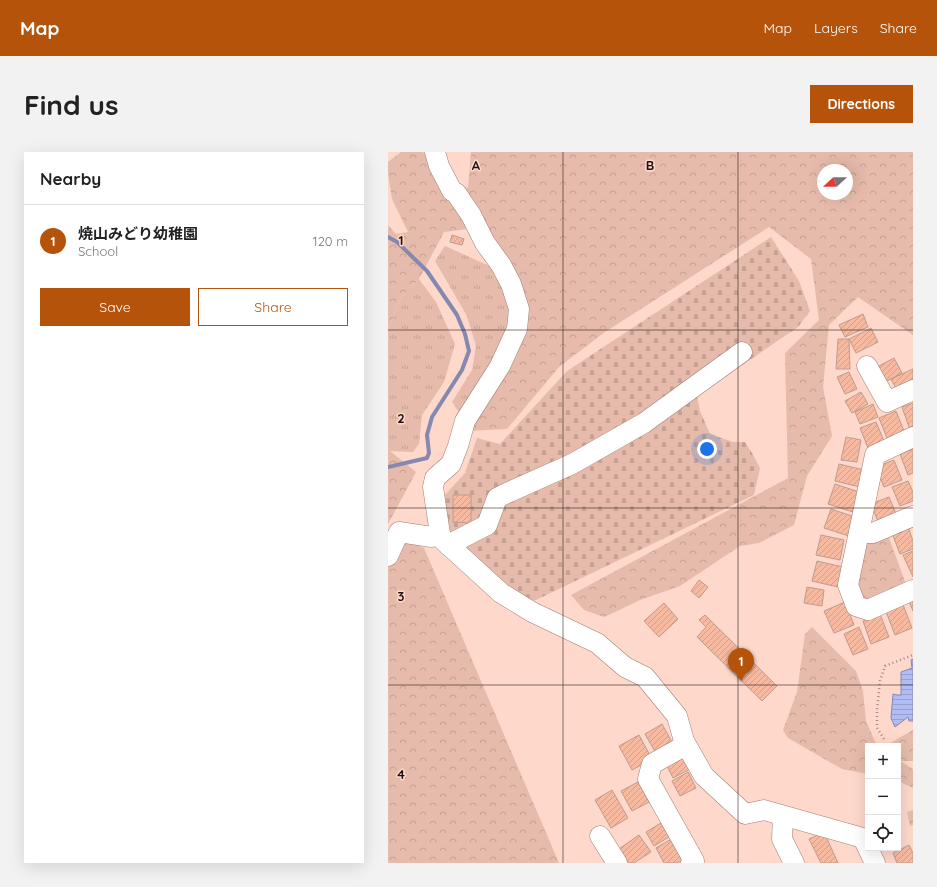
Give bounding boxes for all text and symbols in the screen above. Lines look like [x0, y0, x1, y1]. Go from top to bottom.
text: Map [20, 16, 59, 40]
text: Map [763, 19, 792, 37]
text: Layers [814, 19, 858, 37]
text: Share [880, 19, 917, 37]
button: Directions [810, 85, 913, 123]
text: Find us [24, 87, 118, 122]
text: A [472, 157, 481, 173]
text: B [646, 157, 654, 173]
north arrow [817, 164, 853, 200]
text: Nearby [40, 168, 101, 189]
text: 焼山みどり幼稚園 [78, 224, 198, 243]
text: 1 [398, 232, 404, 248]
text: 1 [50, 233, 56, 249]
text: 120 m [313, 233, 348, 249]
text: School [78, 243, 118, 259]
button: Save [40, 288, 190, 326]
button: Share [198, 288, 348, 326]
text: 2 [397, 410, 405, 426]
your location [697, 439, 717, 459]
text: 3 [398, 588, 405, 604]
pin: 1 [728, 648, 754, 681]
map controls [865, 743, 901, 851]
button: + [865, 743, 901, 779]
text: 4 [397, 766, 405, 782]
button: − [865, 779, 901, 815]
button: locate [865, 815, 901, 851]

